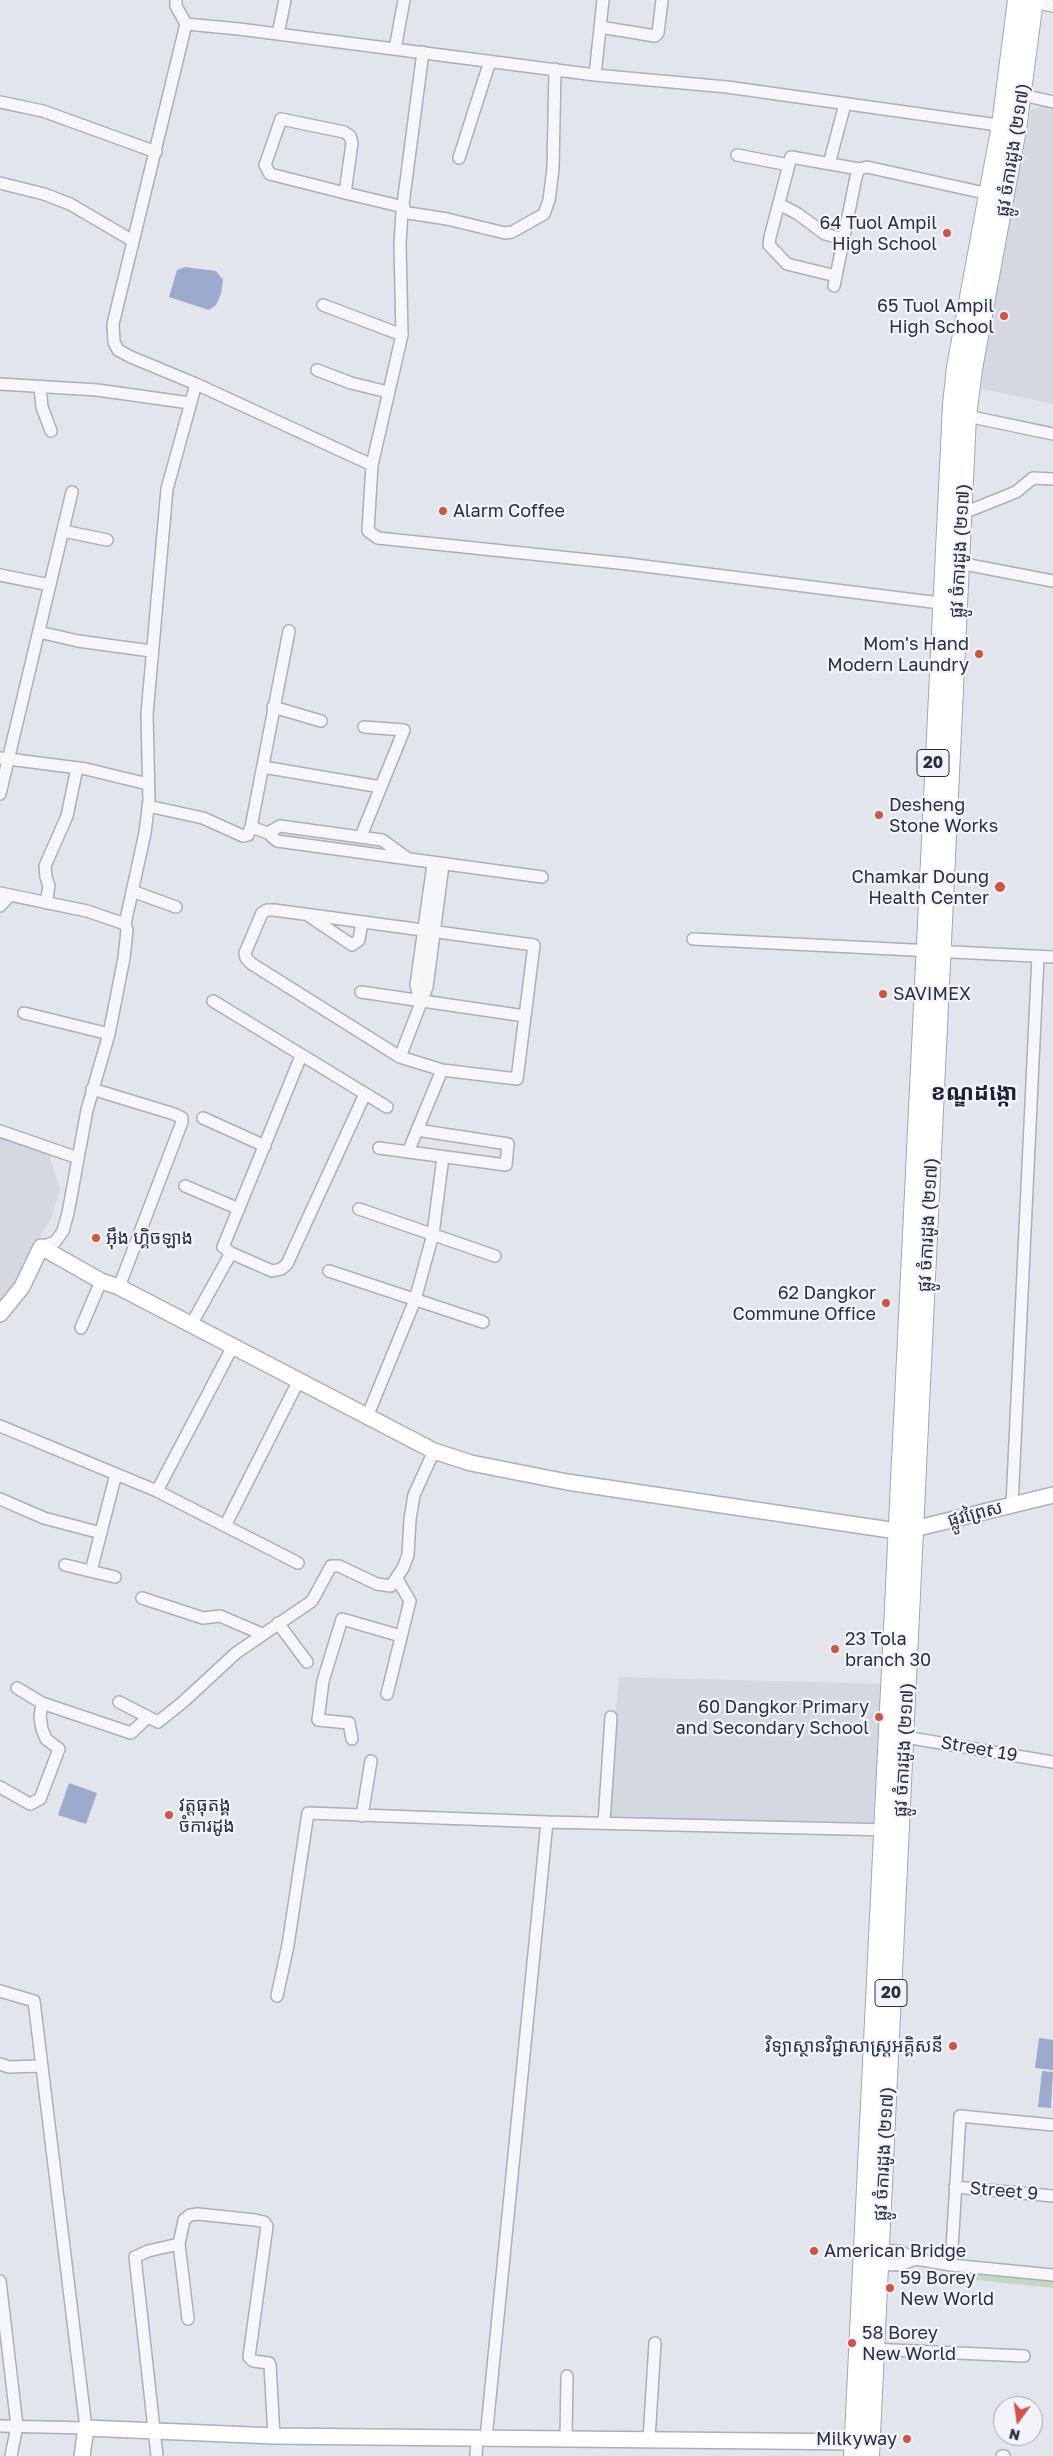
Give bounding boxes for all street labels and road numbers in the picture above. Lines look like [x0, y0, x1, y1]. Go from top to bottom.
street label: ផ្លូវ ចំការដូង (២១៧) [992, 82, 1034, 218]
street label: ផ្លូវ ចំការដូង (២១៧) [946, 483, 974, 619]
road number: 20 [917, 750, 949, 776]
street label: ផ្លូវ ចំការដូង (២១៧) [914, 1157, 942, 1293]
street label: ផ្លូវព្រៃស [945, 1497, 1005, 1531]
street label: ផ្លូវ ចំការដូង (២១៧) [890, 1682, 918, 1818]
street label: Street 19 [939, 1732, 1019, 1766]
road number: 20 [875, 1980, 907, 2006]
street label: ផ្លូវ ចំការដូង (២១៧) [870, 2086, 898, 2222]
street label: Street 9 [969, 2177, 1039, 2205]

